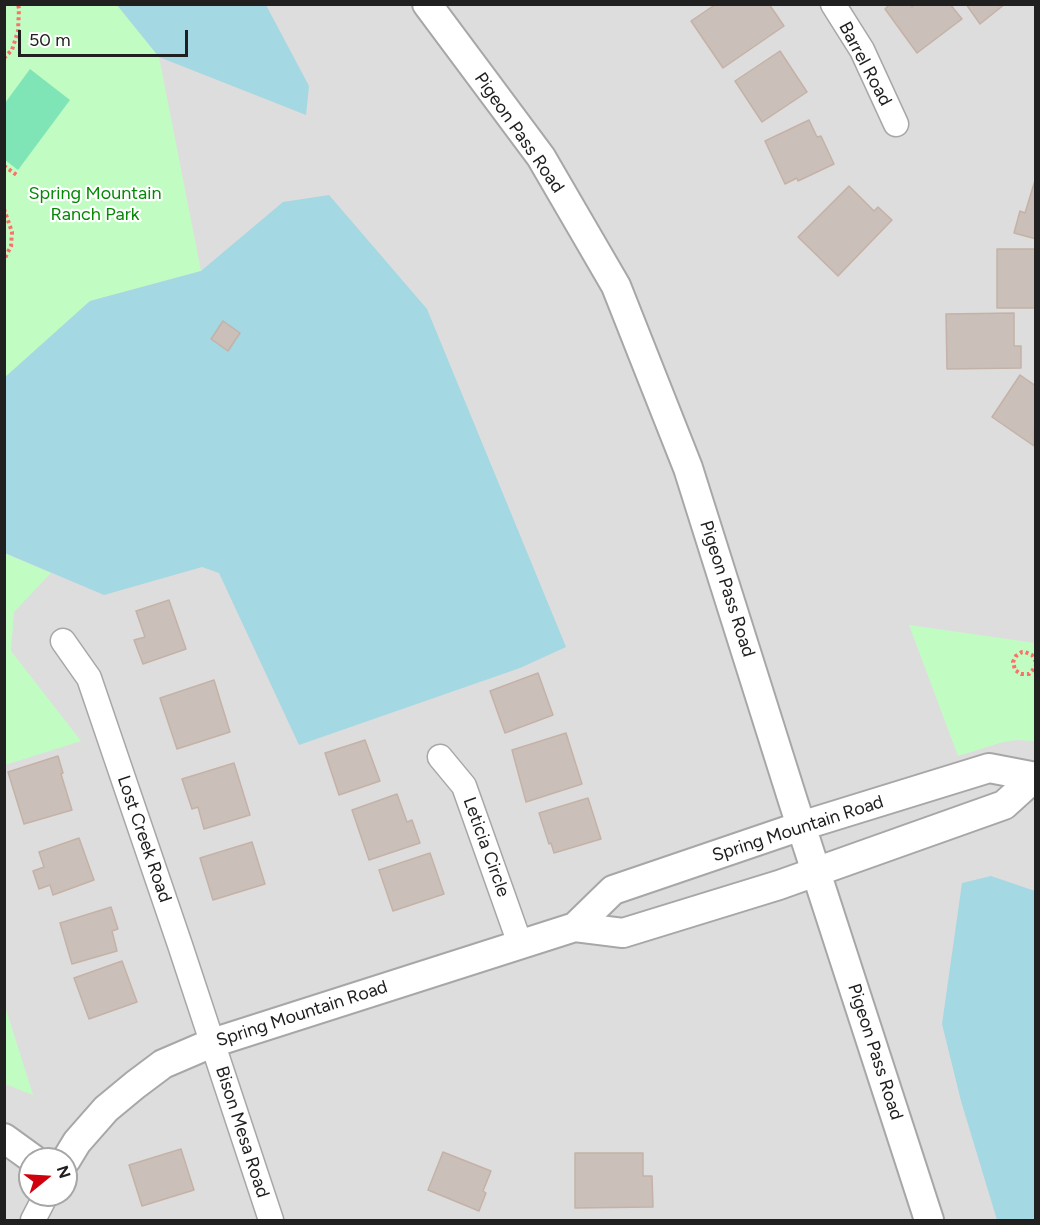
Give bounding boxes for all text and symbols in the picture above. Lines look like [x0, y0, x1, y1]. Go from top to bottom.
scale bar [21, 18, 190, 56]
street label: Barrel Road [834, 18, 896, 110]
text: 50 m [29, 29, 71, 51]
street label: Pigeon Pass Road [469, 69, 569, 197]
park label: Spring Mountain Ranch Park [29, 183, 161, 226]
street label: Pigeon Pass Road [695, 518, 759, 660]
street label: Lost Creek Road [112, 773, 176, 905]
street label: Spring Mountain Road [710, 791, 886, 867]
street label: Leticia Circle [458, 794, 514, 900]
street label: Spring Mountain Road [214, 976, 390, 1052]
street label: Pigeon Pass Road [843, 981, 907, 1123]
street label: Bison Mesa Road [211, 1064, 273, 1200]
north arrow [18, 1147, 78, 1207]
text: N [53, 1163, 75, 1181]

